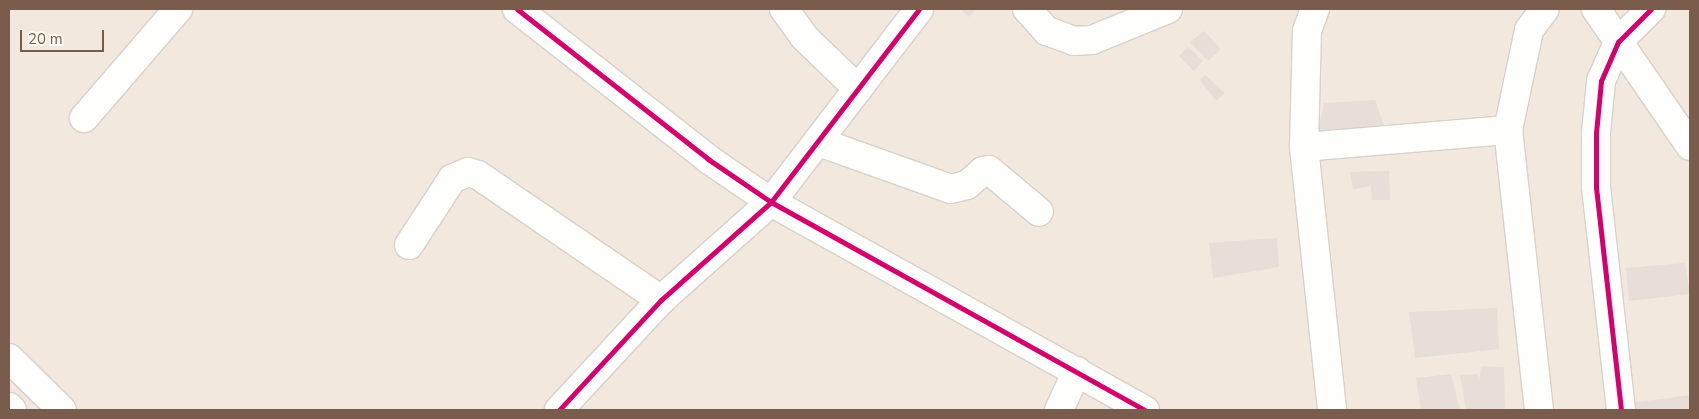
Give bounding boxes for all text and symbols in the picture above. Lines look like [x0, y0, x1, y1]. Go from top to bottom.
scale bar [22, 20, 106, 52]
text: 20 m [28, 29, 63, 49]

